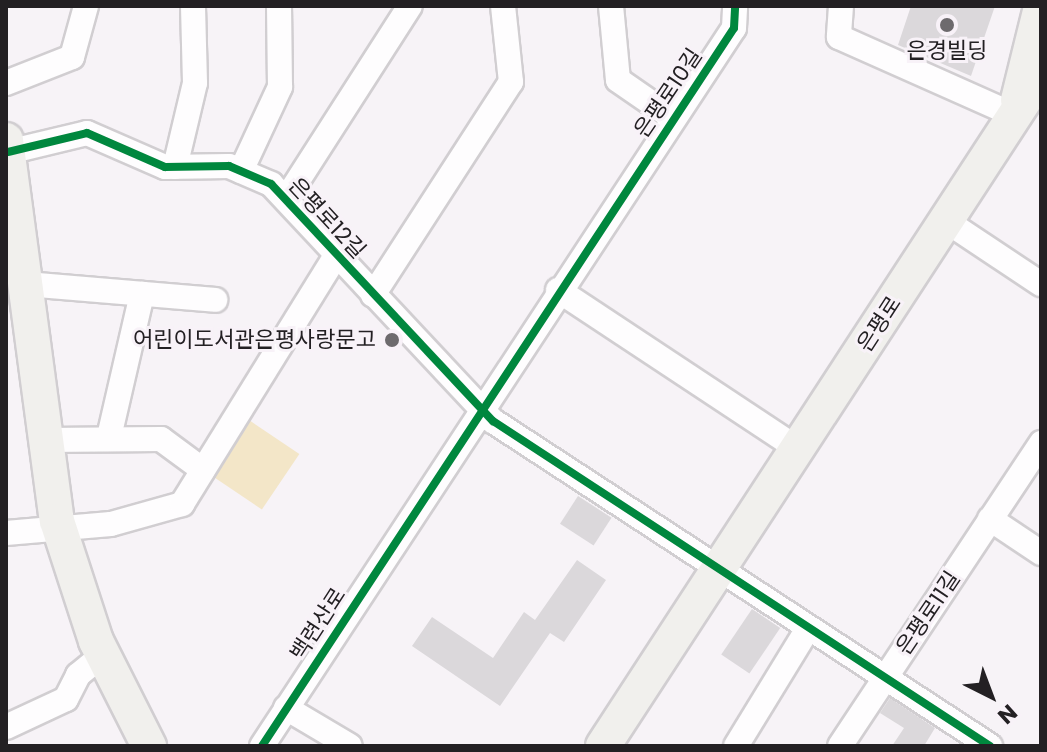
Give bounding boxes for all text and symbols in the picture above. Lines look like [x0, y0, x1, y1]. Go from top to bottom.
marker: 은경빌딩 [938, 16, 956, 34]
place label: 은경빌딩 [907, 38, 987, 64]
street label: 은평로10길 [629, 43, 707, 143]
street label: 은평로12길 [283, 172, 371, 264]
street label: 은평로 [851, 291, 907, 357]
place label: 어린이도서관은평사랑문고 [133, 327, 376, 353]
marker: 어린이도서관은평사랑문고 [383, 331, 401, 349]
street label: 은평로11길 [890, 566, 966, 660]
street label: 백련산로 [285, 583, 351, 665]
north arrow [951, 656, 1031, 736]
text: N [991, 697, 1024, 731]

